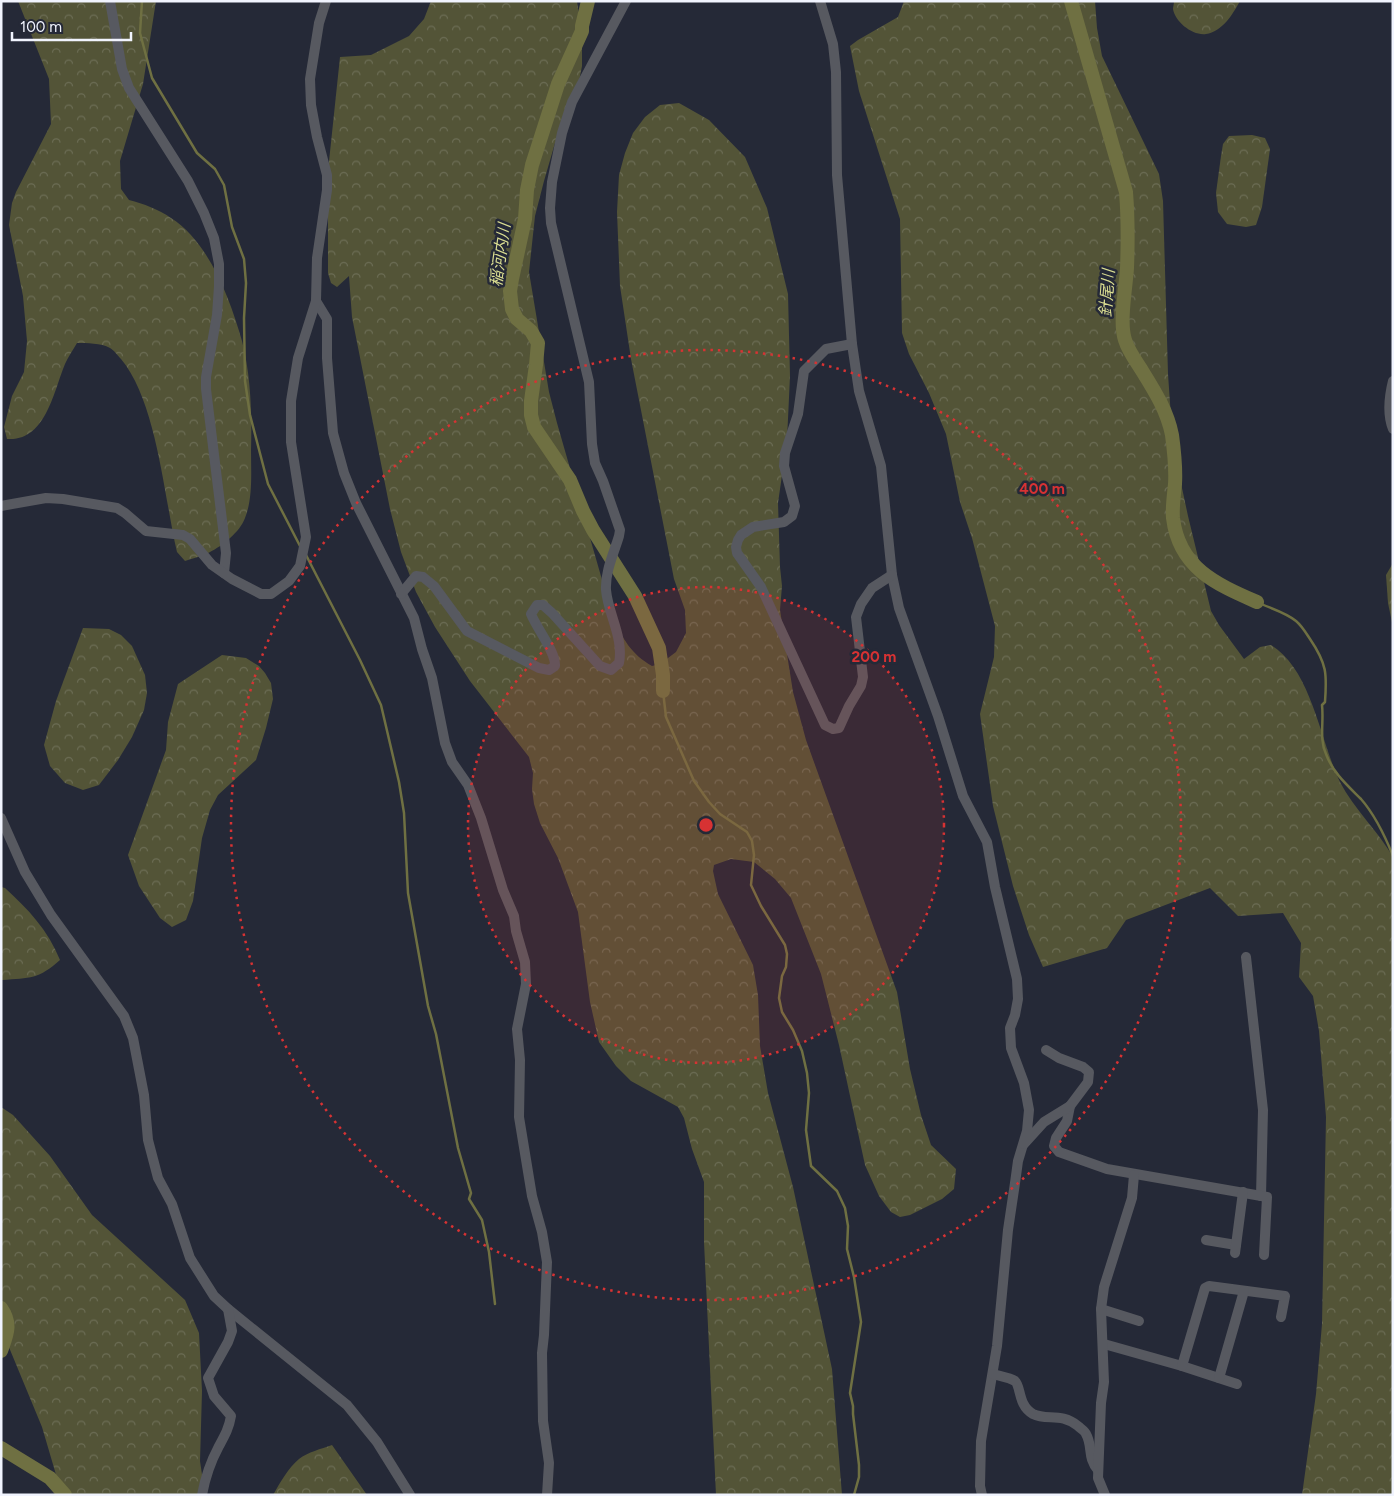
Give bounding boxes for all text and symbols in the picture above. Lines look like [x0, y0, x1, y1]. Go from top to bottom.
scale bar [12, 10, 131, 42]
text: 100 m [20, 18, 62, 36]
water label: 稲河内川 [486, 220, 514, 288]
water label: 針尾川 [1096, 266, 1118, 318]
text: 400 m [1019, 480, 1065, 498]
text: 200 m [852, 648, 896, 666]
centre of rings [697, 816, 715, 834]

